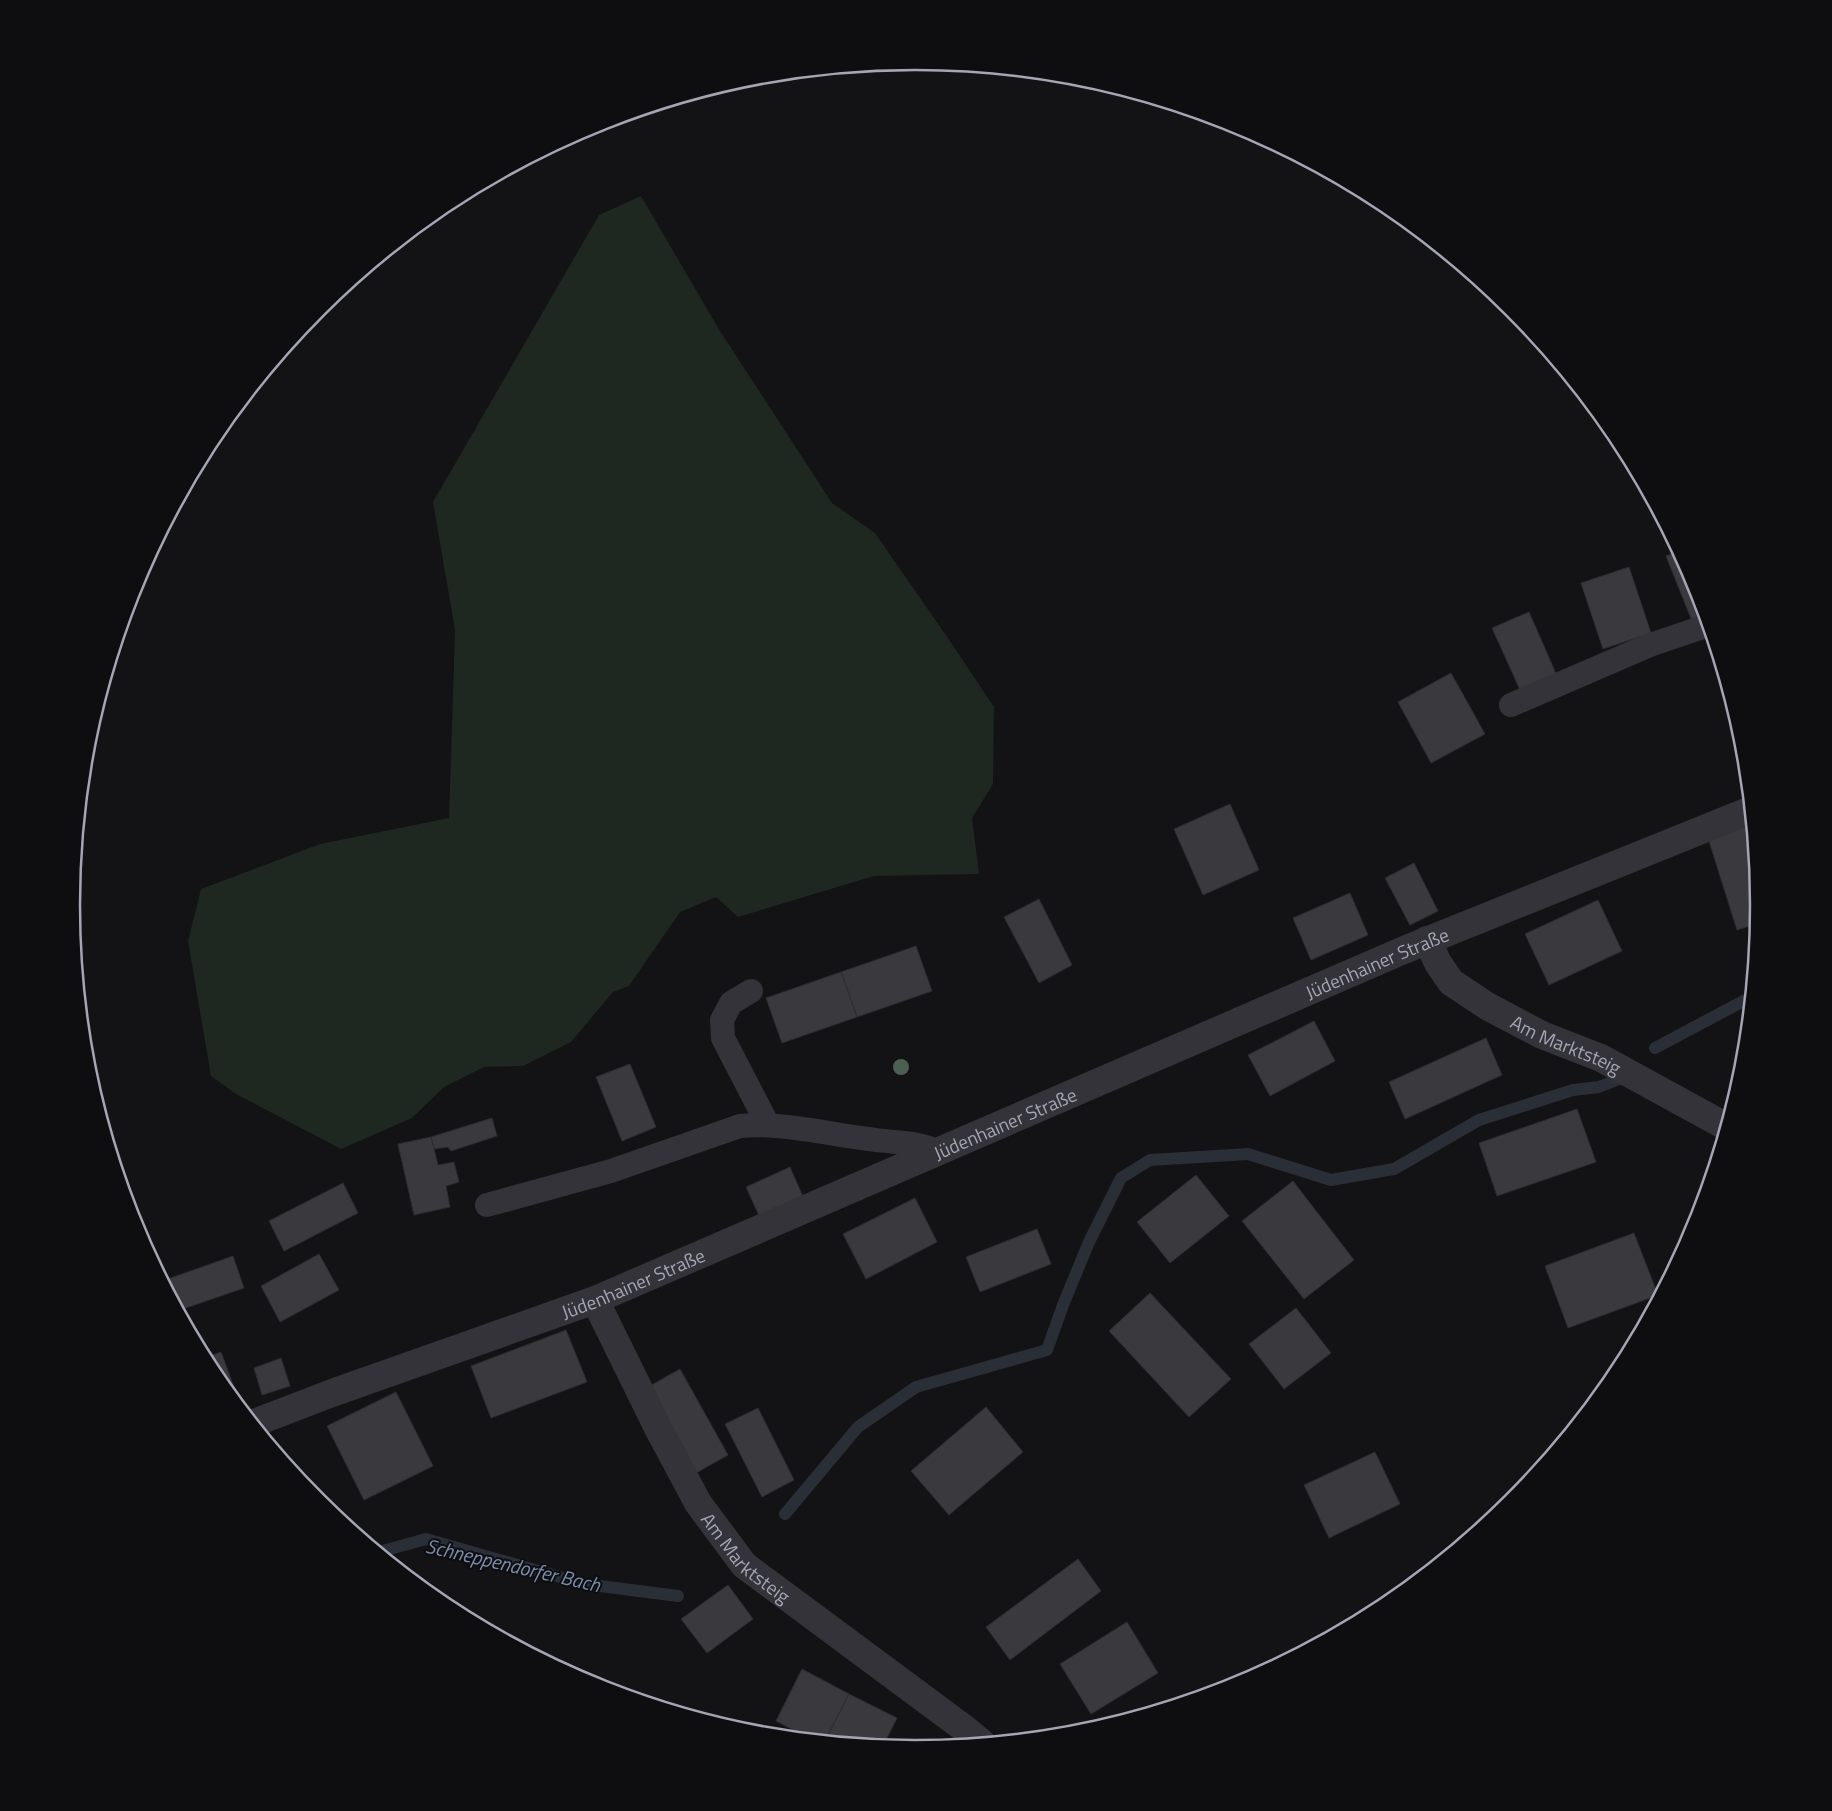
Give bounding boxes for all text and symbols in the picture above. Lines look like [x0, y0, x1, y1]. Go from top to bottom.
street label: Jüdenhainer Straße [1300, 919, 1453, 1006]
street label: Am Marktsteig [1506, 1007, 1627, 1081]
street label: Jüdenhainer Straße [929, 1079, 1081, 1166]
street label: Jüdenhainer Straße [557, 1240, 709, 1325]
street label: Am Marktsteig [695, 1506, 797, 1610]
water label: Schneppendorfer Bach [423, 1530, 604, 1600]

